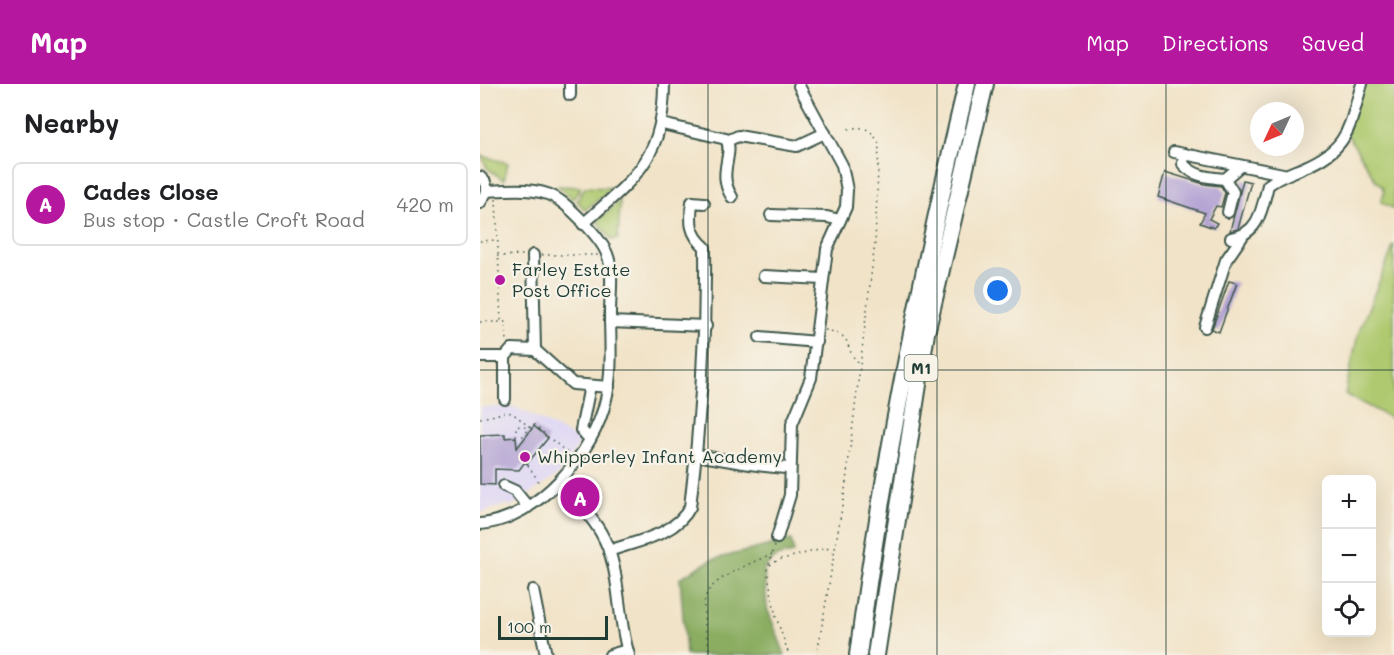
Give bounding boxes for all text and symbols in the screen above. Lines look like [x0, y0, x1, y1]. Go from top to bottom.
text: Map [30, 24, 87, 60]
text: Map [1086, 29, 1129, 56]
text: Directions [1162, 29, 1269, 56]
text: Saved [1302, 29, 1364, 56]
north arrow [1250, 102, 1304, 156]
text: Nearby [24, 106, 119, 140]
text: Cades Close [83, 177, 219, 206]
text: A [39, 191, 52, 217]
text: 420 m [396, 191, 454, 217]
text: Bus stop · Castle Croft Road [83, 206, 365, 232]
place label: Farley Estate Post Office [512, 257, 630, 302]
marker: Farley Estate Post Office [493, 273, 507, 287]
your location [983, 276, 1012, 305]
road number: M1 [904, 355, 938, 381]
place label: Whipperley Infant Academy [537, 444, 782, 468]
marker: Whipperley Infant Academy [518, 450, 532, 464]
pin: A [560, 474, 600, 520]
map controls [1322, 475, 1376, 637]
button: + [1322, 475, 1376, 529]
button: − [1322, 529, 1376, 583]
button: locate [1322, 583, 1376, 637]
scale bar [498, 613, 608, 640]
text: 100 m [507, 616, 552, 637]

